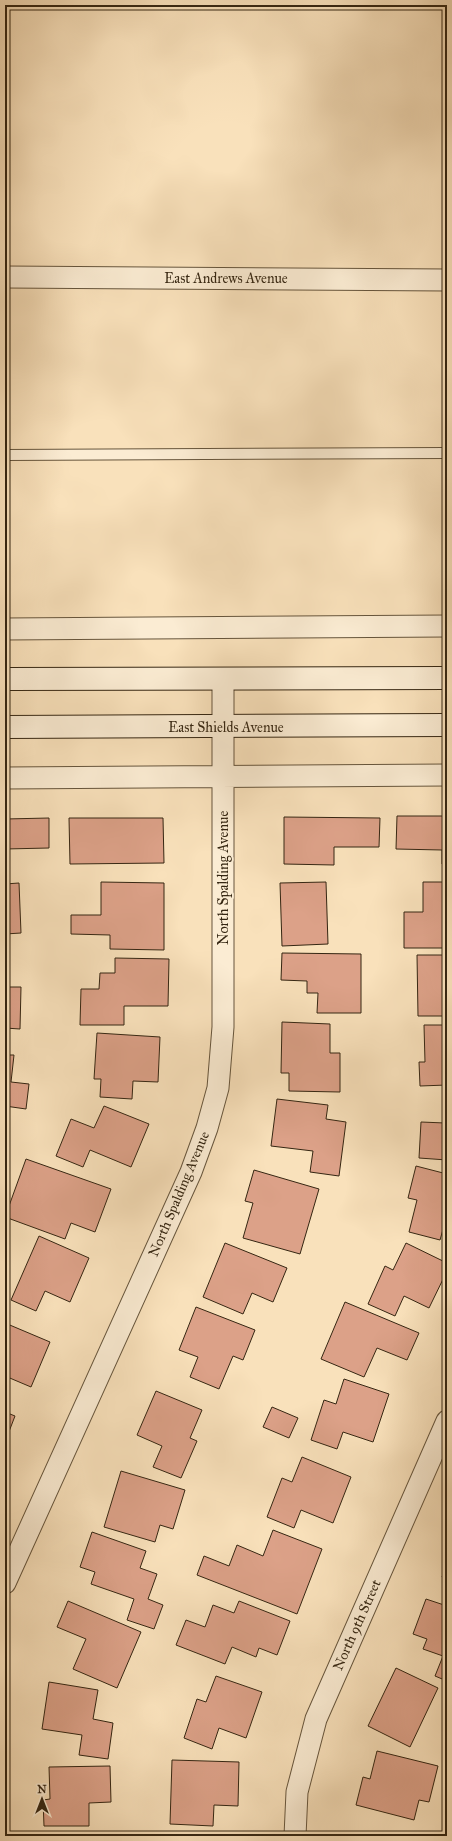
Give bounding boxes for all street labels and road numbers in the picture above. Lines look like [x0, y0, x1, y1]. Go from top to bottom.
street label: East Andrews Avenue [164, 270, 288, 287]
street label: East Shields Avenue [168, 719, 284, 736]
street label: North Spalding Avenue [215, 811, 232, 945]
street label: North Spalding Avenue [145, 1129, 213, 1259]
street label: North 9th Street [329, 1577, 385, 1673]

